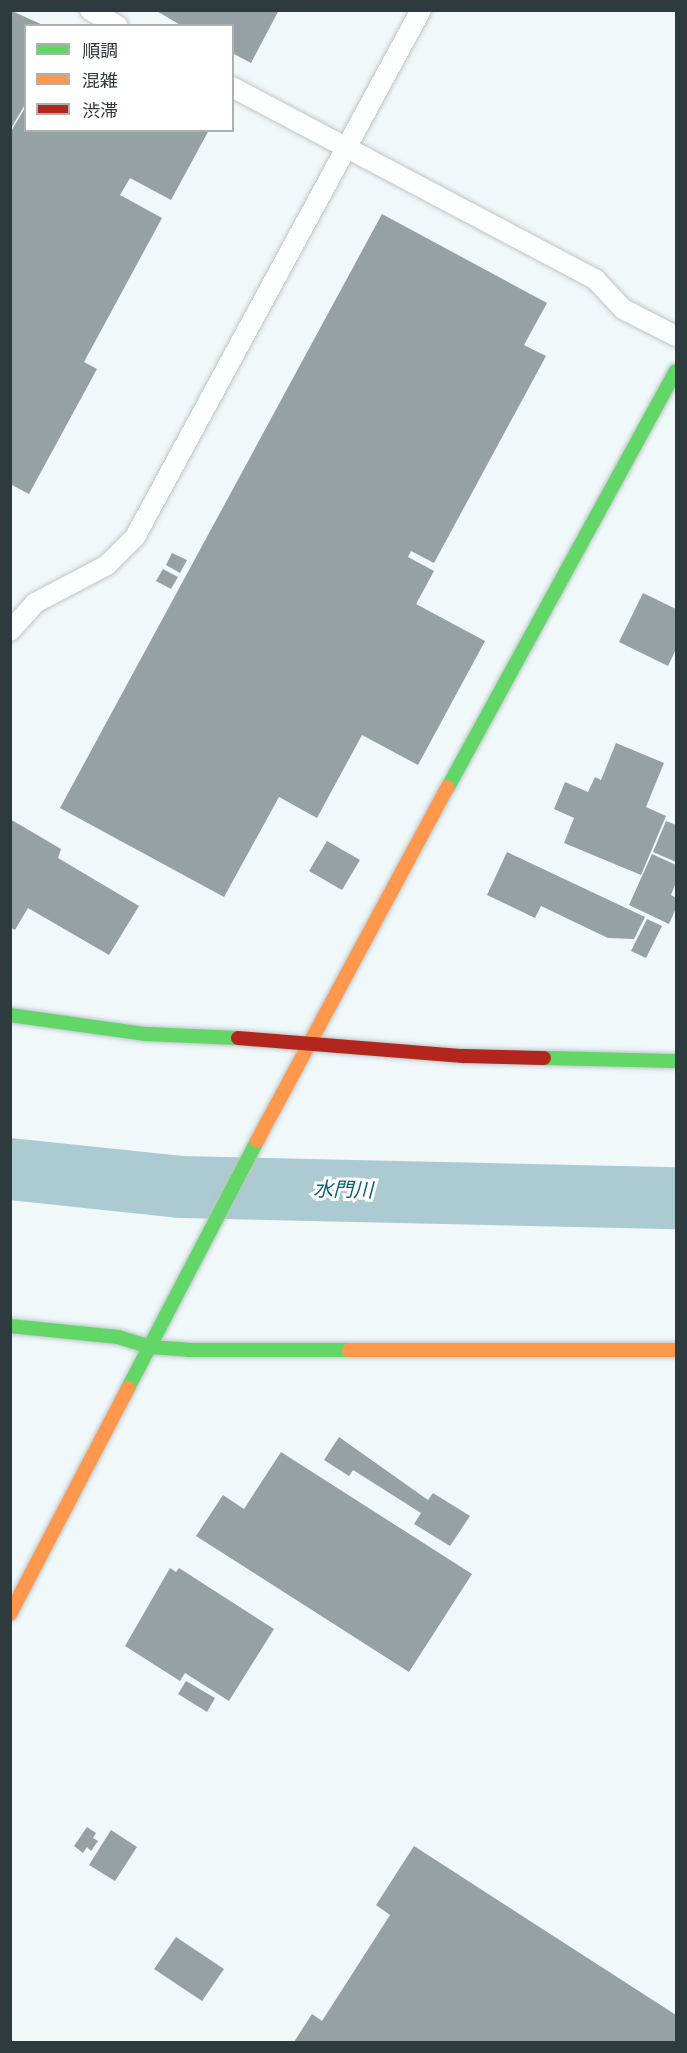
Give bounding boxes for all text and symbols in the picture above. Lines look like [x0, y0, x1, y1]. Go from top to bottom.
legend [24, 24, 234, 132]
text: 順調 [82, 39, 118, 62]
text: 混雑 [82, 69, 118, 92]
text: 渋滞 [82, 99, 118, 122]
water label: 水門川 [313, 1177, 373, 1203]

